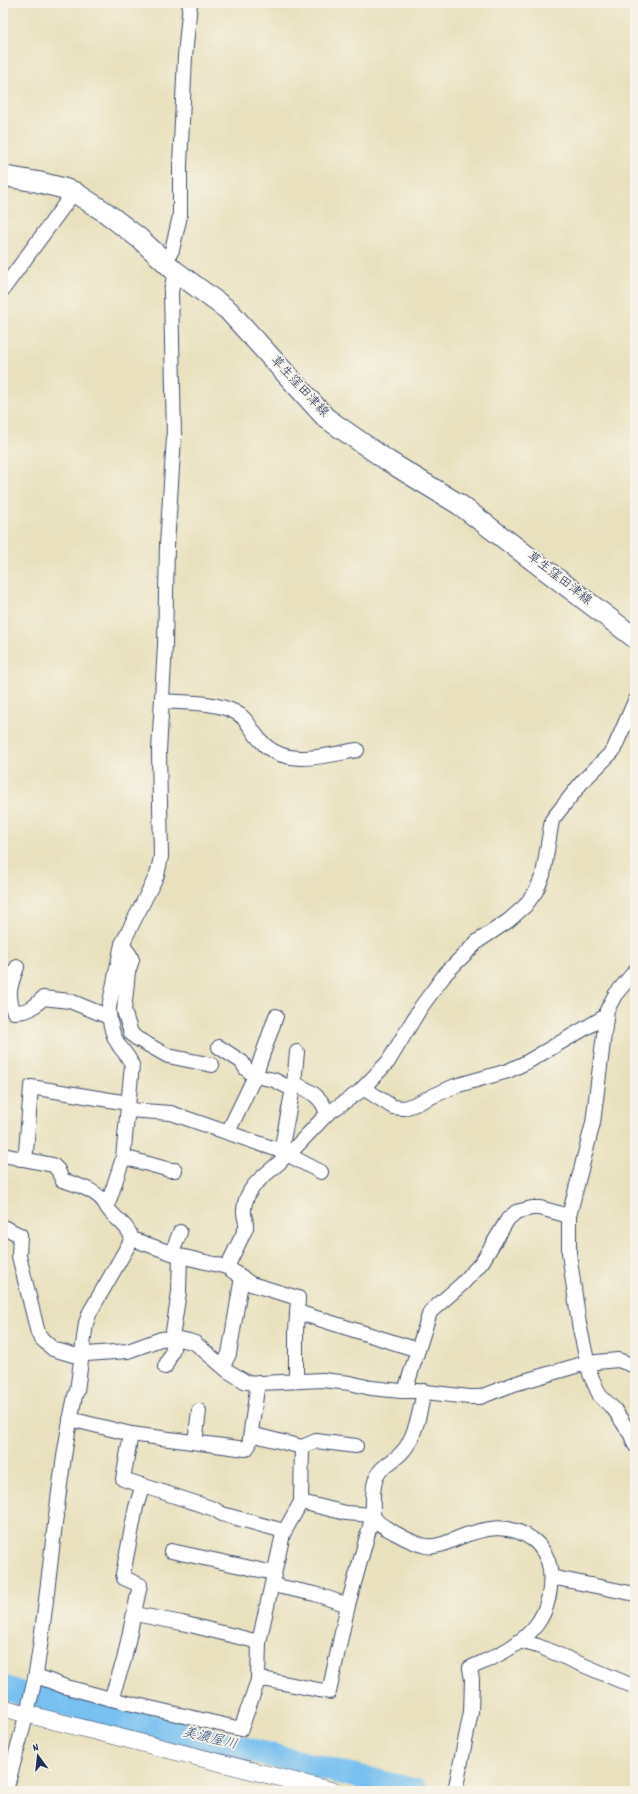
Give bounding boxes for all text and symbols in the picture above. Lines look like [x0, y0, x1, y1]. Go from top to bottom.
street label: 草生窪田津線 [265, 352, 333, 423]
street label: 草生窪田津線 [522, 547, 596, 611]
water label: 美濃屋川 [180, 1723, 240, 1755]
north arrow [18, 1736, 58, 1776]
text: N [31, 1740, 41, 1757]

